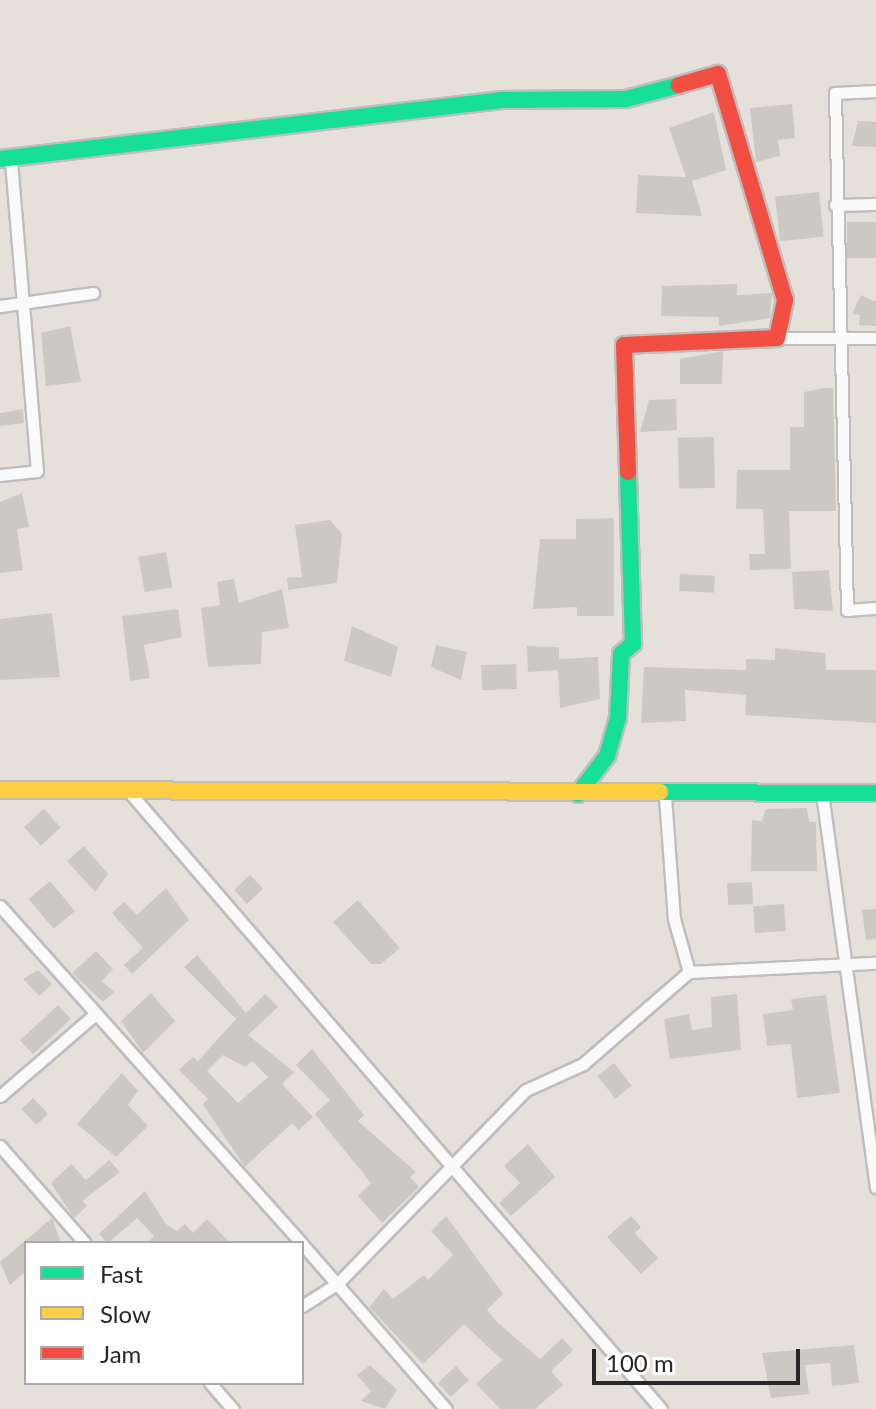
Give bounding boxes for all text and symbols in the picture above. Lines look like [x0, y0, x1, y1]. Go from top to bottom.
legend [24, 1241, 304, 1385]
text: Fast [100, 1259, 143, 1288]
text: Slow [100, 1299, 151, 1328]
scale bar [596, 1333, 804, 1383]
text: Jam [100, 1339, 141, 1368]
text: 100 m [606, 1348, 674, 1377]

